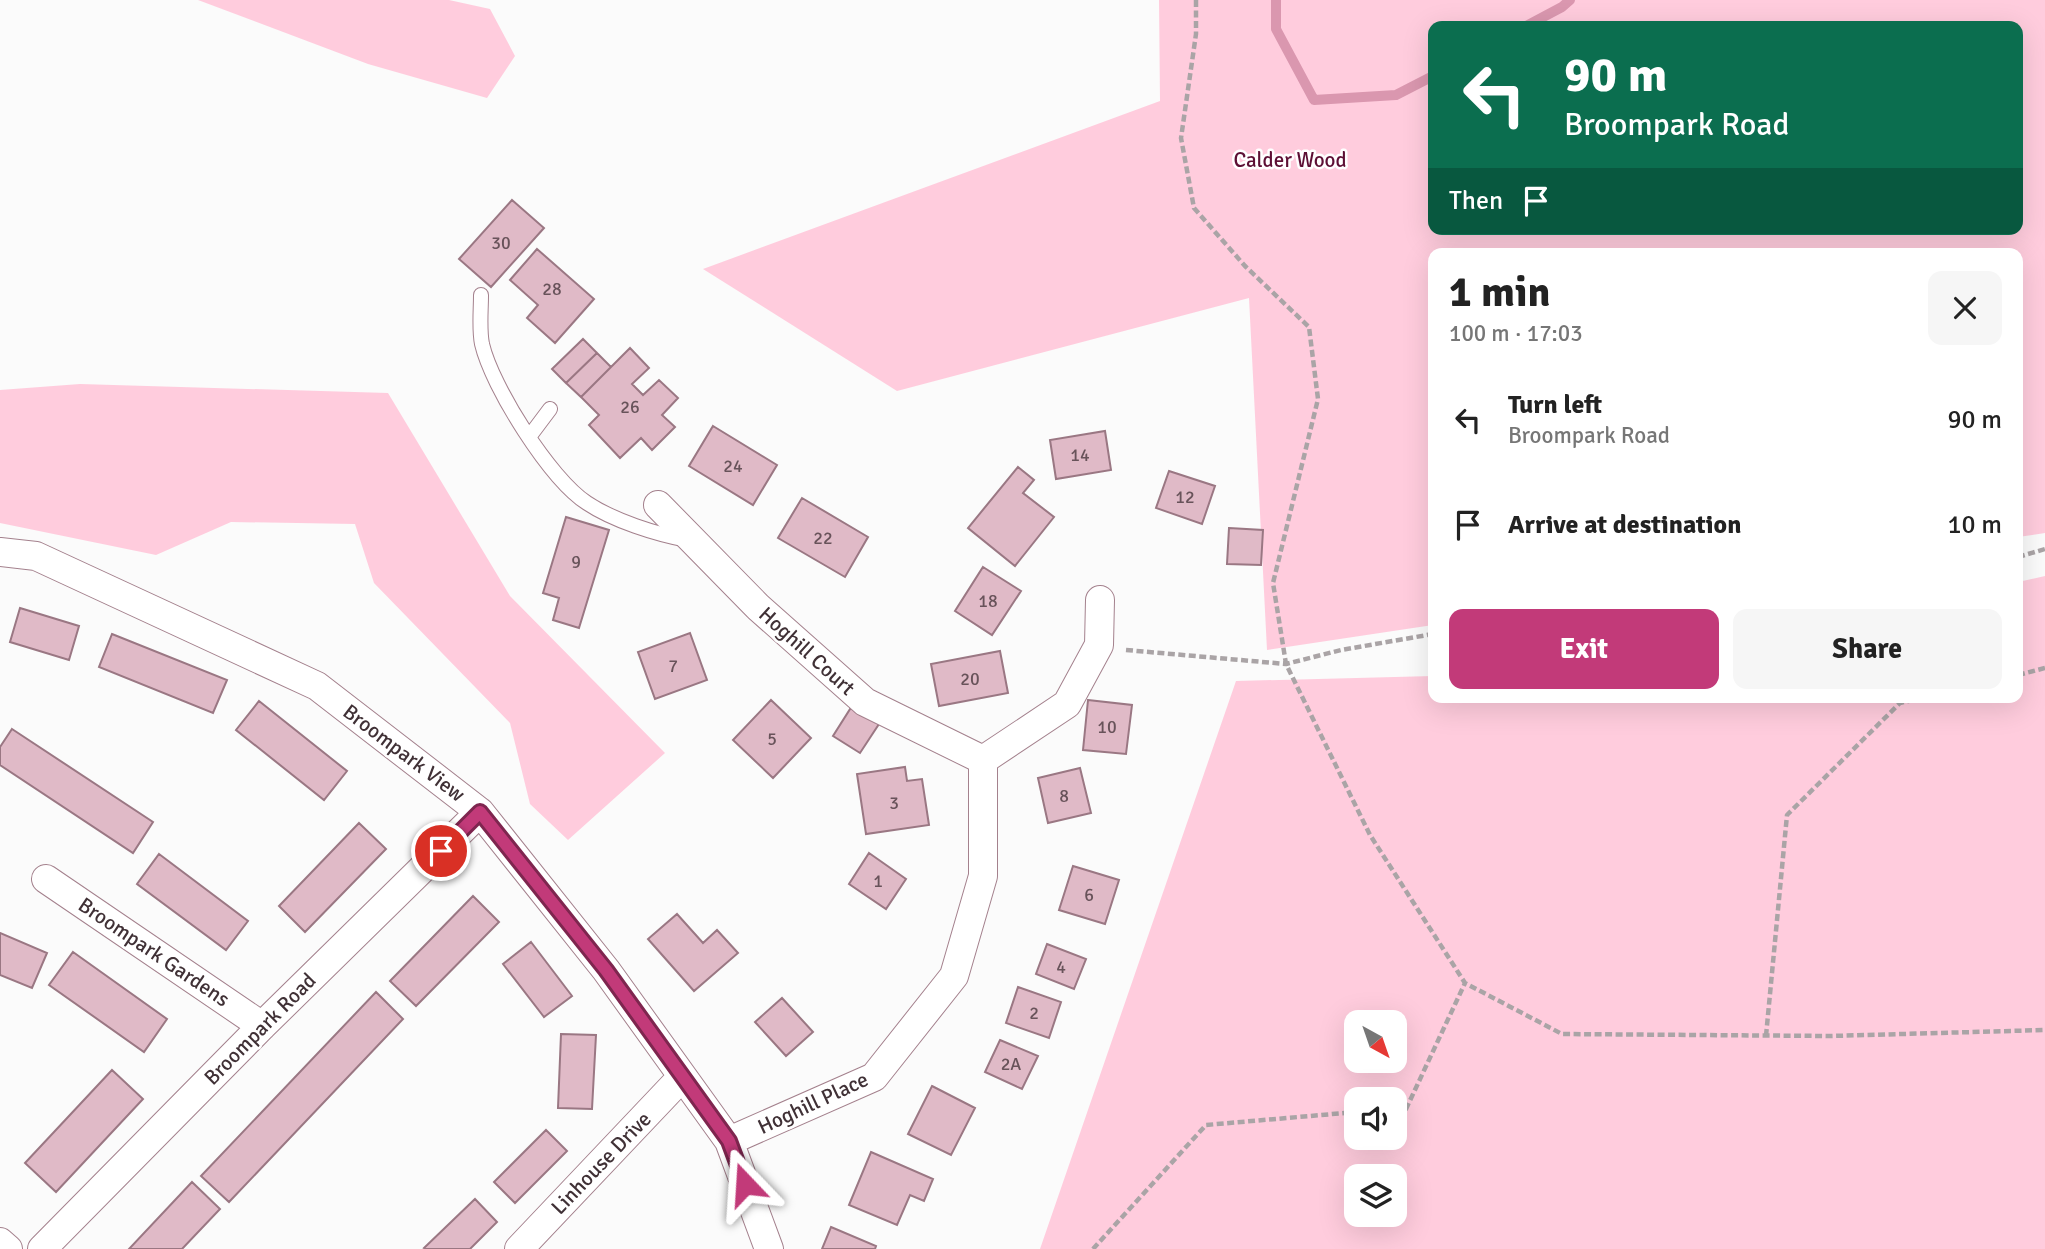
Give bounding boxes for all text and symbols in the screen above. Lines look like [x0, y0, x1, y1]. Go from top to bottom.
text: 90 m [1564, 45, 1667, 105]
icon: left [1449, 49, 1540, 140]
text: Broompark Road [1564, 105, 1789, 144]
park label: Calder Wood [1233, 147, 1347, 173]
icon: arrive [1517, 182, 1555, 220]
text: Then [1449, 185, 1503, 217]
house number: 30 [491, 232, 511, 254]
text: 1 min [1449, 267, 1550, 318]
button: close [1928, 271, 2002, 345]
house number: 28 [542, 278, 562, 300]
text: 100 m · 17:03 [1449, 319, 1583, 348]
text: Turn left [1508, 389, 1602, 421]
house number: 26 [620, 396, 640, 418]
icon: left [1449, 401, 1487, 439]
text: 90 m [1947, 404, 2002, 436]
text: Broompark Road [1508, 421, 1670, 450]
house number: 14 [1070, 444, 1090, 466]
house number: 24 [723, 455, 743, 477]
house number: 12 [1175, 486, 1195, 508]
icon: arrive [1449, 506, 1487, 544]
text: Arrive at destination [1508, 509, 1741, 541]
text: 10 m [1947, 509, 2002, 541]
house number: 22 [813, 527, 833, 549]
house number: 9 [571, 551, 581, 573]
house number: 18 [978, 590, 998, 612]
street label: Hoghill Court [754, 601, 860, 701]
button: Exit [1449, 609, 1719, 689]
button: Share [1733, 609, 2002, 689]
house number: 7 [668, 655, 678, 677]
house number: 20 [960, 668, 980, 690]
street label: Broompark View [338, 699, 470, 807]
house number: 10 [1097, 716, 1117, 738]
house number: 5 [767, 728, 777, 750]
house number: 8 [1059, 785, 1069, 807]
house number: 3 [889, 792, 899, 814]
pin [411, 821, 471, 881]
icon: arrive [422, 832, 460, 870]
house number: 1 [873, 870, 883, 892]
house number: 6 [1084, 884, 1094, 906]
street label: Broompark Gardens [73, 892, 235, 1012]
house number: 4 [1056, 956, 1066, 978]
street label: Broompark Road [199, 968, 321, 1090]
house number: 2 [1029, 1002, 1039, 1024]
north arrow [1344, 1010, 1407, 1073]
map controls [1344, 1010, 1407, 1227]
house number: 2A [1001, 1053, 1021, 1075]
street label: Hoghill Place [754, 1066, 872, 1140]
button: sound [1344, 1087, 1407, 1150]
street label: Linhouse Drive [546, 1106, 656, 1220]
position arrow [708, 1147, 782, 1221]
button: layers [1344, 1164, 1407, 1227]

